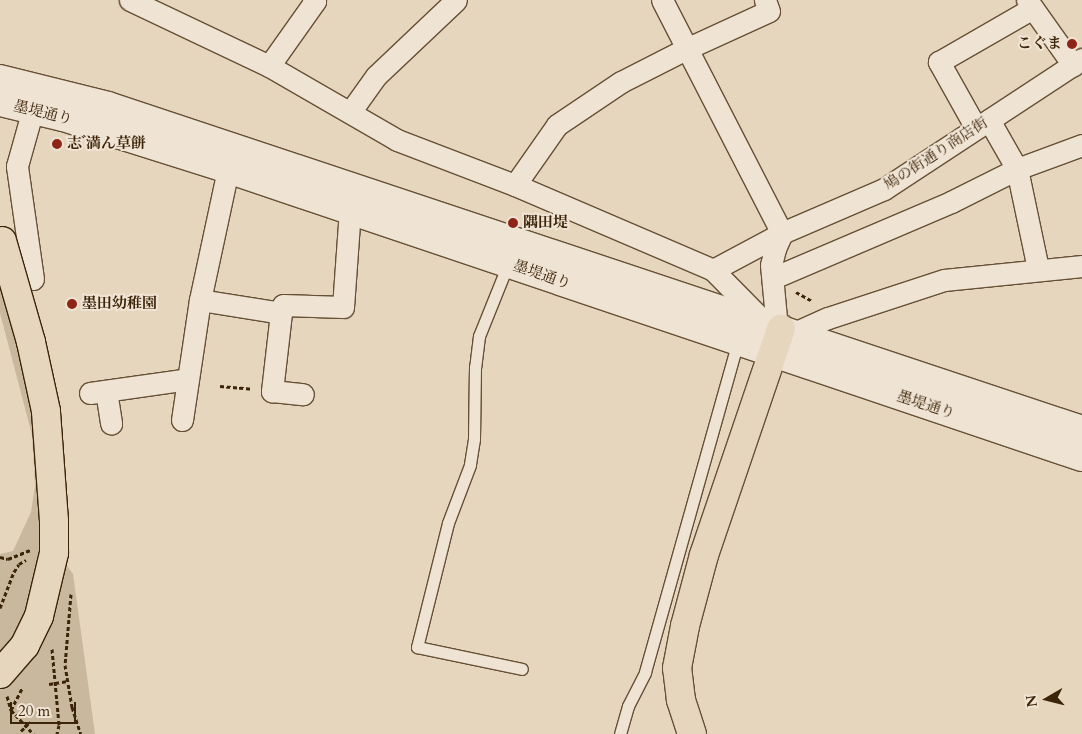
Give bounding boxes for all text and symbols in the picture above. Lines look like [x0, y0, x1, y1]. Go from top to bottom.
place label: こぐま [1017, 35, 1062, 53]
marker: こぐま [1066, 38, 1078, 50]
street label: 墨堤通り [12, 97, 74, 129]
street label: 鳩の街通り商店街 [881, 114, 991, 194]
place label: 志 ゙満ん草餅 [67, 135, 146, 153]
marker: 志 ゙満ん草餅 [51, 138, 63, 150]
place label: 隅田堤 [523, 214, 568, 232]
marker: 隅田堤 [507, 217, 519, 229]
street label: 墨堤通り [511, 257, 573, 293]
place label: 墨田幼稚園 [82, 295, 157, 313]
marker: 墨田幼稚園 [66, 298, 78, 310]
street label: 墨堤通り [895, 387, 957, 423]
north arrow [1022, 674, 1072, 724]
scale bar [12, 692, 79, 724]
text: N [1021, 694, 1042, 708]
text: 20 m [18, 701, 50, 721]

